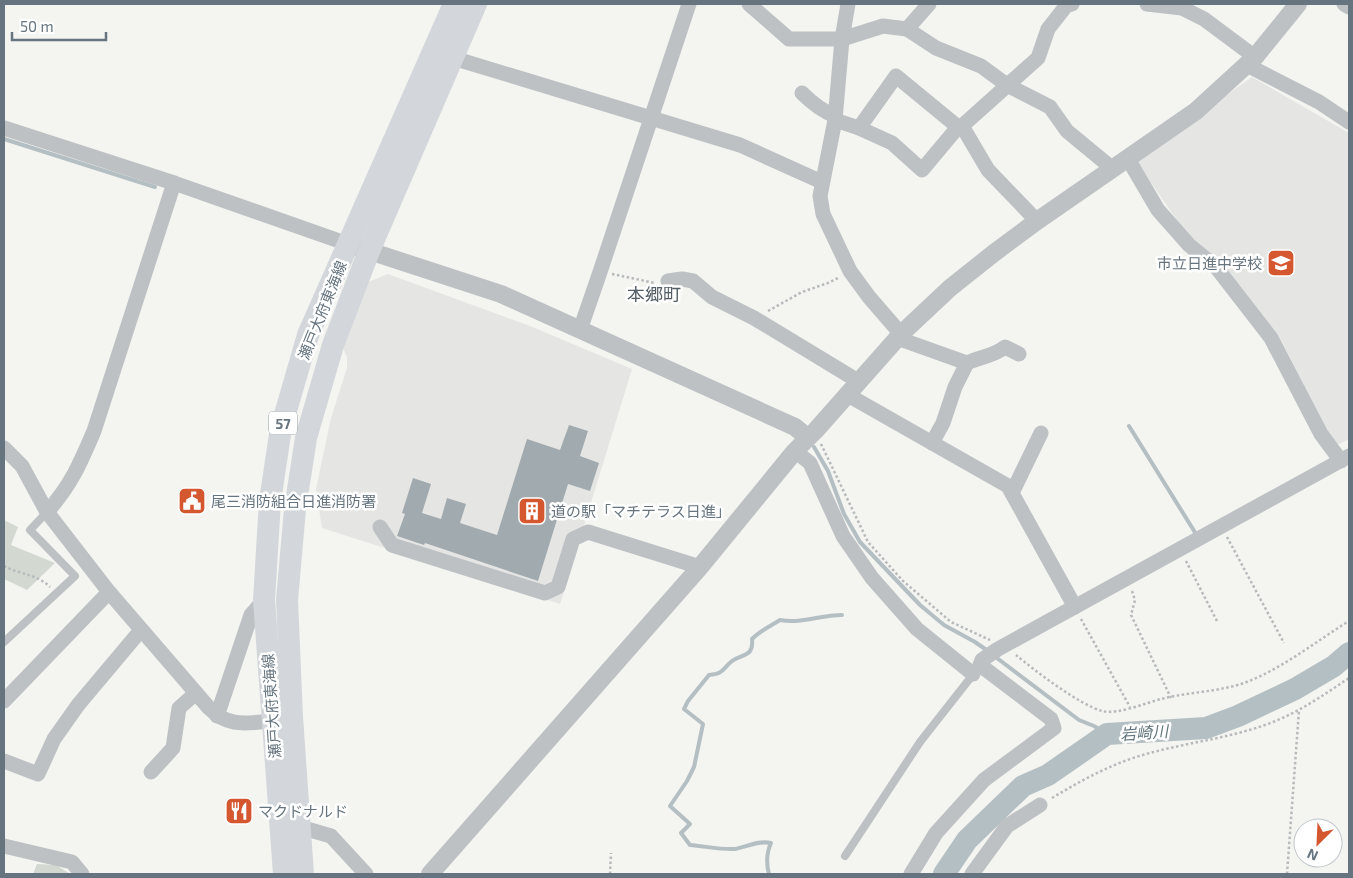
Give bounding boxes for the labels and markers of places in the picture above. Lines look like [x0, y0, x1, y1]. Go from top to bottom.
school or university icon: 市立日進中学校 [1266, 248, 1296, 278]
place label: 市立日進中学校 [1157, 254, 1262, 272]
public building icon: 尾三消防組合日進消防署 [177, 486, 207, 516]
place label: 尾三消防組合日進消防署 [211, 492, 376, 510]
building icon: 道の駅「マチテラス日進」 [517, 496, 547, 526]
place label: 道の駅「マチテラス日進」 [551, 502, 731, 520]
restaurant icon: マクドナルド [224, 796, 254, 826]
place label: マクドナルド [258, 802, 348, 820]

